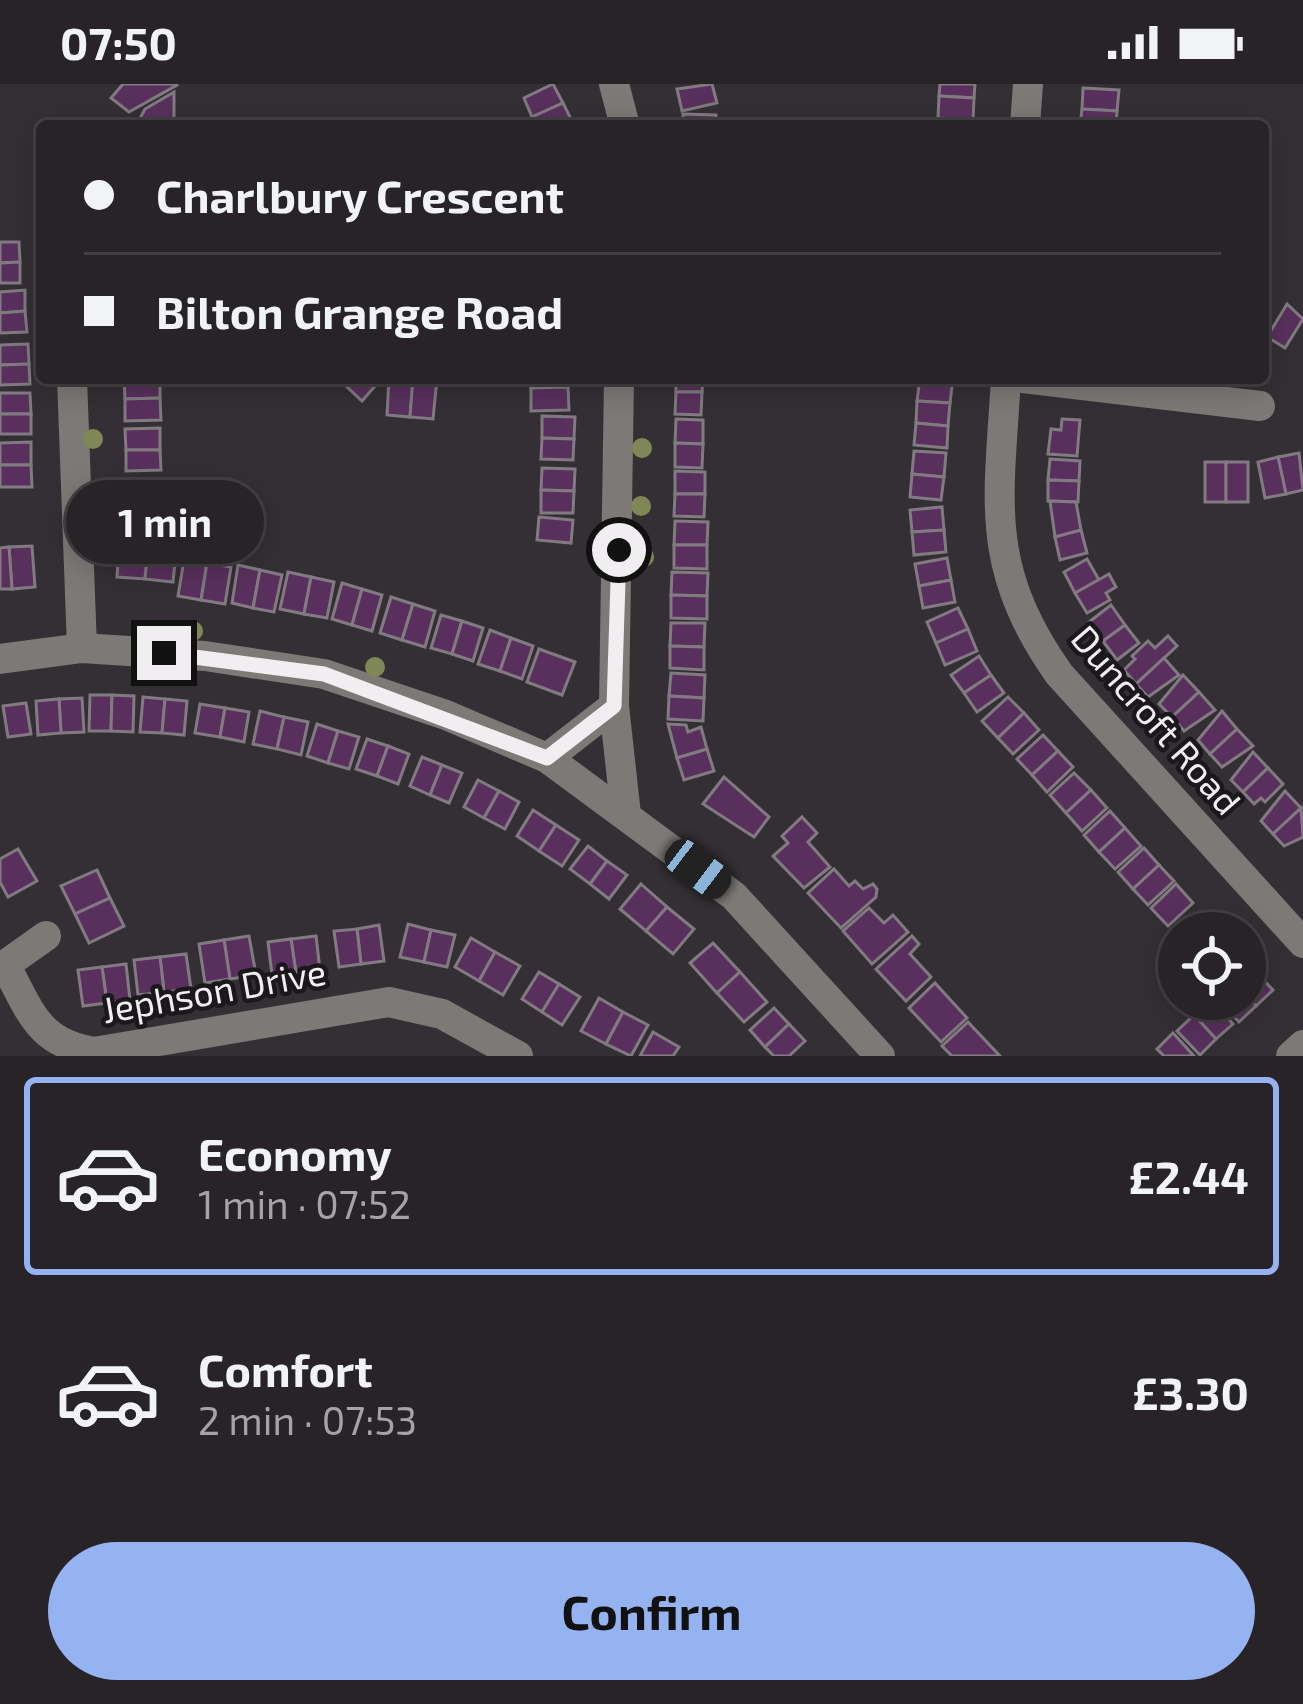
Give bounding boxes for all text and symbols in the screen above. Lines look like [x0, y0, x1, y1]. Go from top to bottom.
text: 07:50 [60, 15, 177, 69]
text: Charlbury Crescent [156, 168, 564, 222]
text: Bilton Grange Road [156, 284, 563, 338]
callout: 1 min [65, 479, 263, 563]
text: 1 min [118, 498, 212, 545]
route start [592, 523, 646, 577]
street label: Duncroft Road [1064, 616, 1251, 822]
route end [137, 626, 191, 680]
car [658, 833, 738, 905]
map controls [1158, 912, 1266, 1020]
button: locate [1158, 912, 1266, 1020]
street label: Jephson Drive [98, 949, 329, 1030]
icon: car [54, 1122, 162, 1230]
text: Economy [198, 1126, 392, 1180]
text: £2.44 [1128, 1149, 1249, 1203]
text: 1 min · 07:52 [198, 1180, 411, 1227]
icon: car [54, 1338, 162, 1446]
text: Comfort [198, 1342, 373, 1396]
text: £3.30 [1132, 1365, 1249, 1419]
text: 2 min · 07:53 [198, 1396, 417, 1443]
button: Confirm [48, 1542, 1255, 1680]

